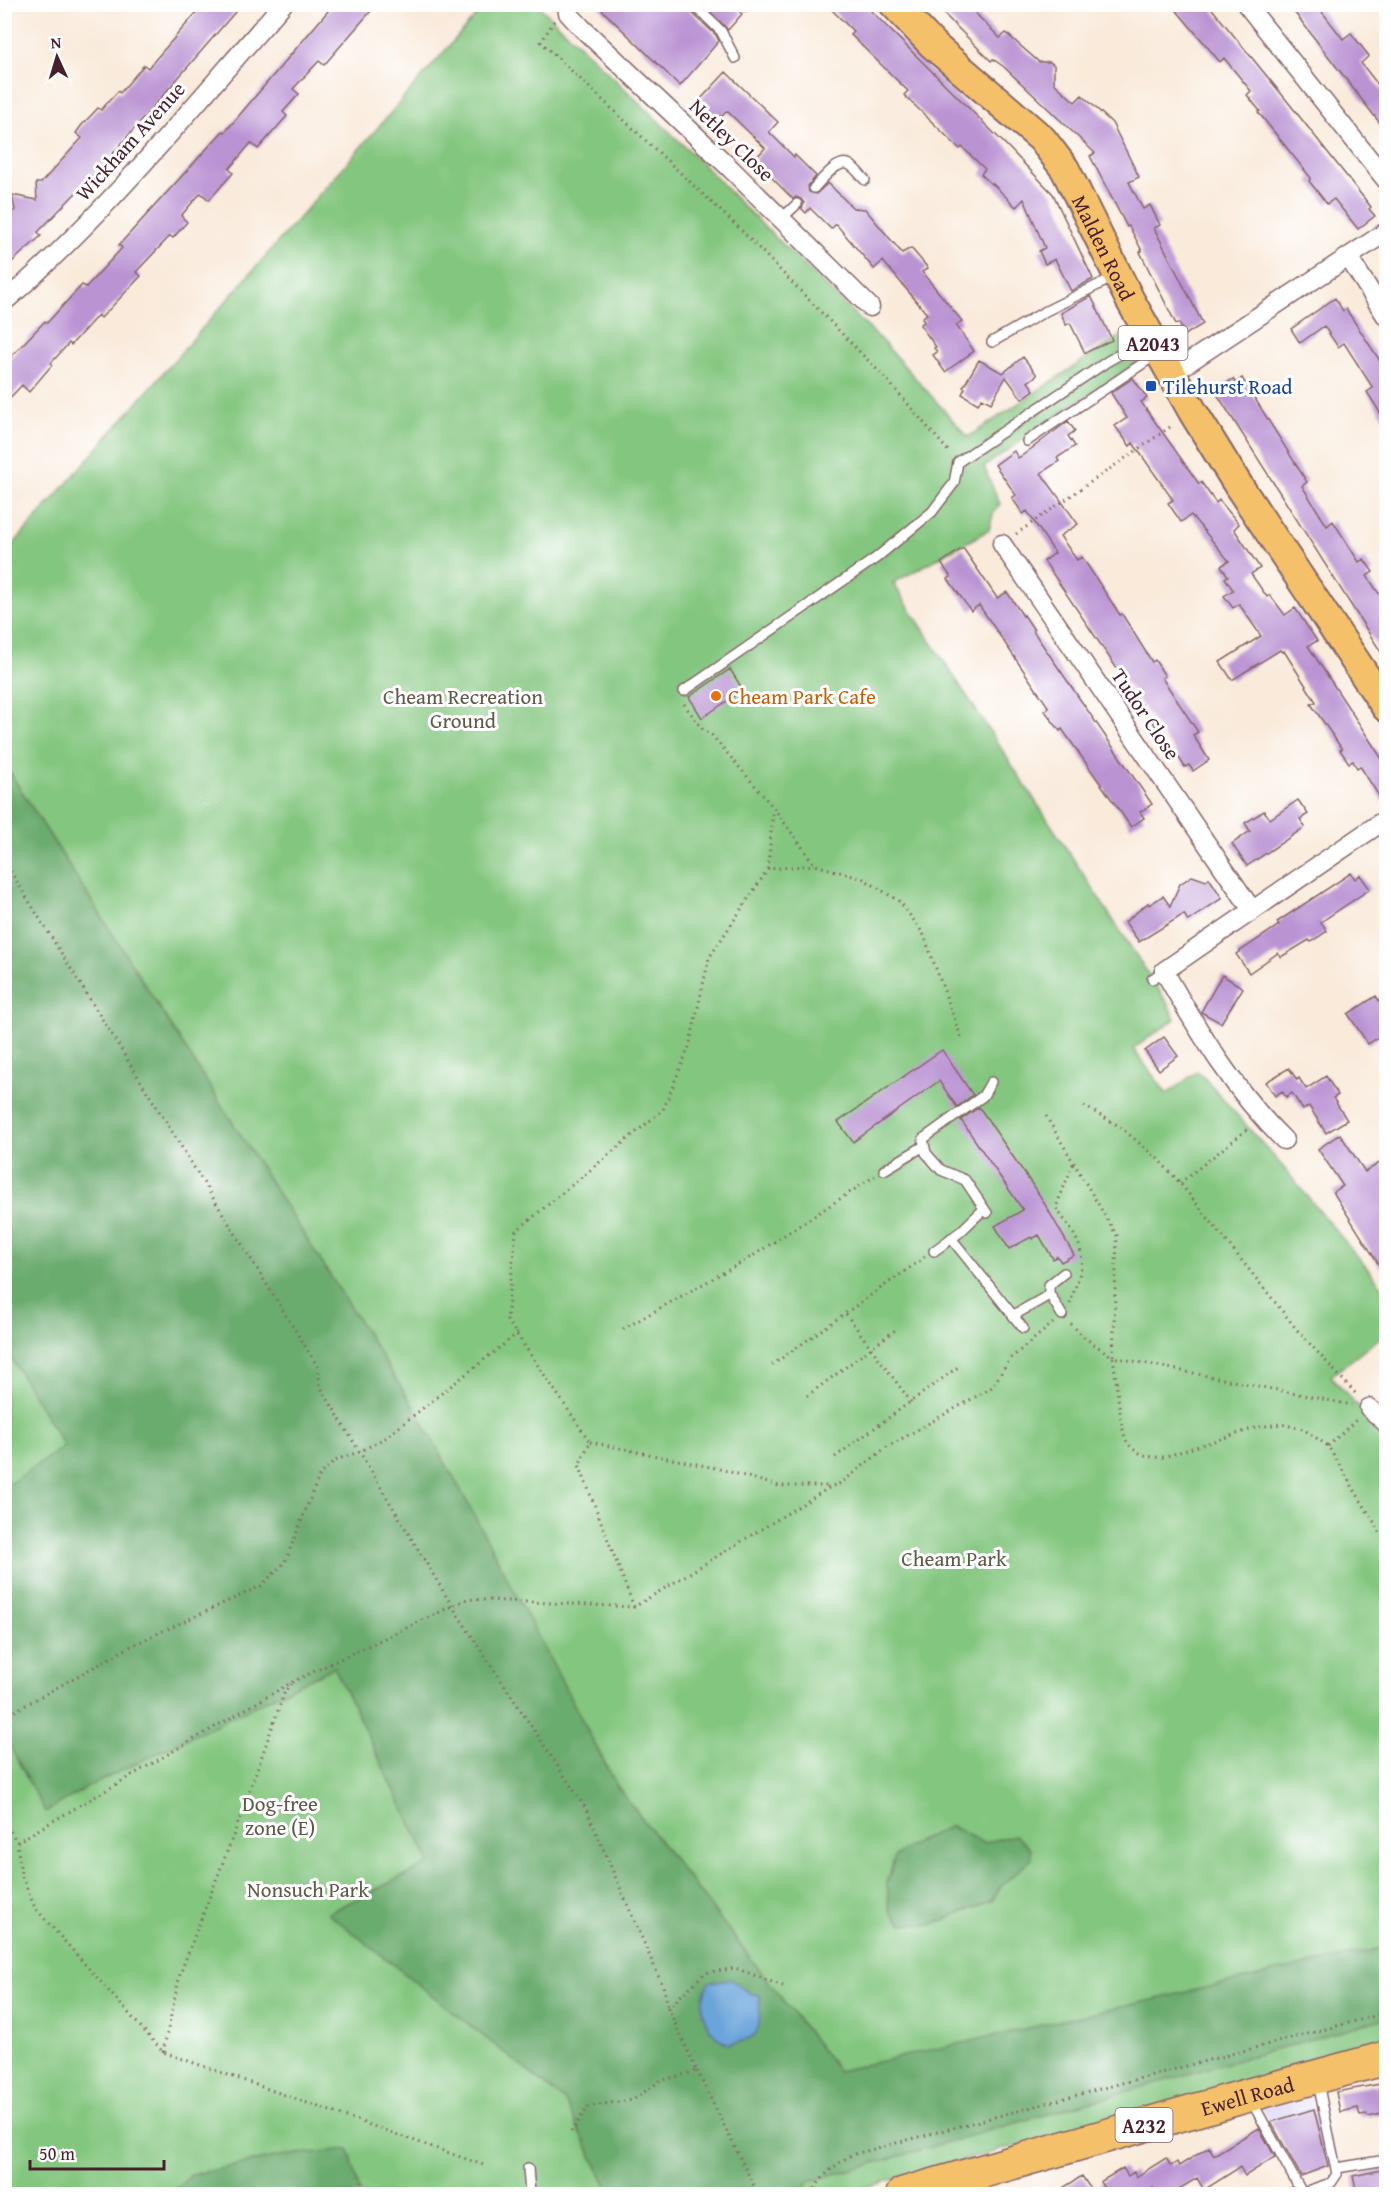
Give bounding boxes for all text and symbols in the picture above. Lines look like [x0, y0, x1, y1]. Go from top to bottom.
north arrow [27, 27, 87, 87]
text: N [50, 30, 62, 54]
street label: Wickham Avenue [68, 74, 192, 208]
street label: Netley Close [682, 91, 782, 189]
street label: Malden Road [1065, 189, 1144, 306]
road number: A2043 [1118, 326, 1188, 360]
place label: Tilehurst Road [1163, 371, 1293, 402]
marker: Tilehurst Road [1144, 379, 1158, 393]
street label: Tudor Close [1104, 662, 1188, 766]
park label: Cheam Recreation Ground [383, 681, 543, 736]
place label: Cheam Park Cafe [728, 681, 876, 712]
marker: Cheam Park Cafe [709, 689, 723, 703]
park label: Cheam Park [901, 1543, 1007, 1574]
park label: Dog-free zone (E) [242, 1788, 318, 1843]
park label: Nonsuch Park [247, 1874, 369, 1905]
street label: Ewell Road [1197, 2068, 1298, 2124]
road number: A232 [1116, 2108, 1172, 2142]
scale bar [30, 2133, 164, 2171]
text: 50 m [39, 2140, 75, 2167]

